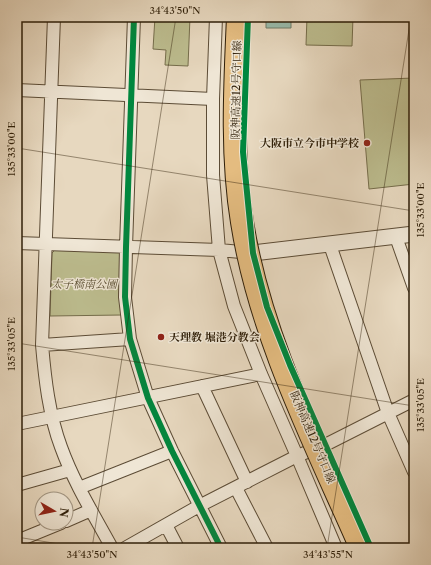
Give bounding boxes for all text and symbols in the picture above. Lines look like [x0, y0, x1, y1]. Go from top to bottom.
text: 34°43'50"N [150, 4, 200, 17]
street label: 阪神高速12号守口線 [228, 40, 244, 140]
text: 135°33'00"E [5, 121, 18, 176]
place label: 大阪市立今市中学校 [260, 136, 359, 150]
marker: 大阪市立今市中学校 [362, 138, 372, 148]
text: 135°33'00"E [414, 182, 427, 237]
park label: 太子橋南公園 [51, 277, 119, 291]
text: 135°33'05"E [5, 317, 18, 371]
place label: 天理教 堀港分教会 [169, 330, 260, 344]
marker: 天理教 堀港分教会 [156, 332, 166, 342]
text: 135°33'05"E [414, 378, 427, 432]
street label: 阪神高速12号守口線 [287, 389, 339, 485]
north arrow [34, 491, 74, 531]
text: N [56, 507, 72, 519]
text: 34°43'50"N [67, 548, 117, 561]
text: 34°43'55"N [303, 548, 353, 561]

